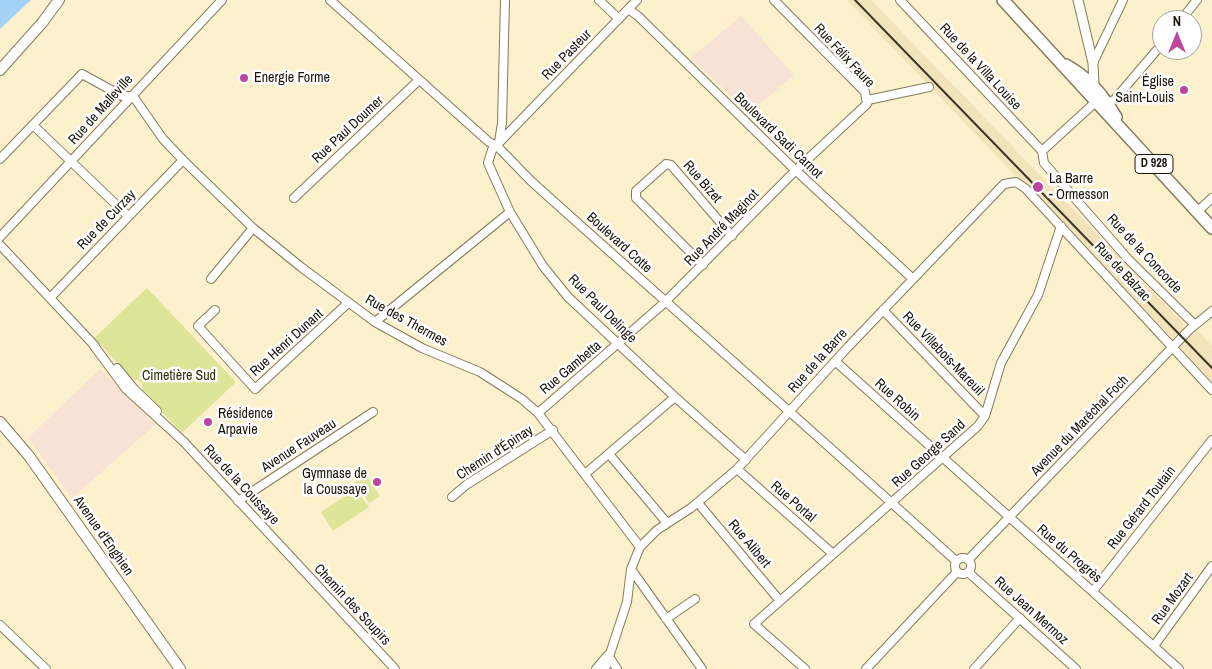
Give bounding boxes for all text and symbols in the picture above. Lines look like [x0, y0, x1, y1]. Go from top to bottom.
north arrow [1152, 10, 1202, 60]
text: N [1173, 12, 1181, 30]
street label: Rue de la Villa Louise [936, 20, 1024, 114]
street label: Rue Félix Faure [810, 21, 878, 91]
street label: Rue Pasteur [539, 26, 595, 84]
place label: Energie Forme [254, 70, 330, 86]
street label: Rue de Malleville [65, 72, 137, 148]
marker: Energie Forme [238, 72, 250, 84]
place label: Église Saint-Louis [1115, 74, 1174, 106]
marker: Église Saint-Louis [1178, 84, 1190, 96]
street label: Boulevard Sadi Carnot [730, 90, 826, 182]
street label: Rue Paul Doumer [309, 93, 387, 167]
road number: D 928 [1135, 154, 1173, 173]
street label: Rue Bizet [679, 157, 725, 207]
place label: La Barre - Ormesson [1049, 171, 1109, 203]
marker: La Barre - Ormesson [1031, 180, 1045, 194]
street label: Rue André Maginot [681, 186, 763, 270]
street label: Rue de Curzay [74, 187, 140, 253]
street label: Boulevard Cotte [583, 209, 655, 277]
street label: Rue de la Concorde [1103, 211, 1185, 297]
street label: Rue de Balzac [1090, 239, 1154, 305]
street label: Rue Paul Delinge [564, 271, 640, 347]
street label: Rue des Thermes [362, 292, 450, 350]
street label: Rue Henri Dunant [247, 306, 327, 380]
street label: Rue Villebois-Mareuil [899, 309, 987, 399]
street label: Rue de la Barre [785, 326, 851, 396]
street label: Rue Gambetta [537, 338, 605, 398]
park label: Cimetière Sud [142, 368, 216, 384]
street label: Avenue du Maréchal Foch [1028, 372, 1132, 480]
street label: Rue Robin [871, 375, 923, 425]
place label: Résidence Arpavie [218, 406, 273, 438]
marker: Résidence Arpavie [202, 416, 214, 428]
street label: Avenue Fauveau [258, 416, 340, 476]
street label: Rue George Sand [889, 417, 969, 491]
street label: Chemin d'Épinay [454, 422, 536, 484]
street label: Rue de la Coussaye [200, 441, 282, 529]
street label: Rue Gérard Toutain [1104, 463, 1180, 553]
place label: Gymnase de la Coussaye [302, 466, 367, 498]
marker: Gymnase de la Coussaye [371, 476, 383, 488]
street label: Rue Portal [767, 478, 819, 526]
street label: Avenue d'Enghien [69, 493, 137, 579]
street label: Rue Alibert [724, 517, 774, 571]
street label: Rue du Progrès [1033, 521, 1105, 587]
street label: Chemin des Soupirs [310, 561, 394, 649]
street label: Rue Mozart [1149, 570, 1197, 628]
street label: Rue Jean Mermoz [991, 573, 1071, 649]

